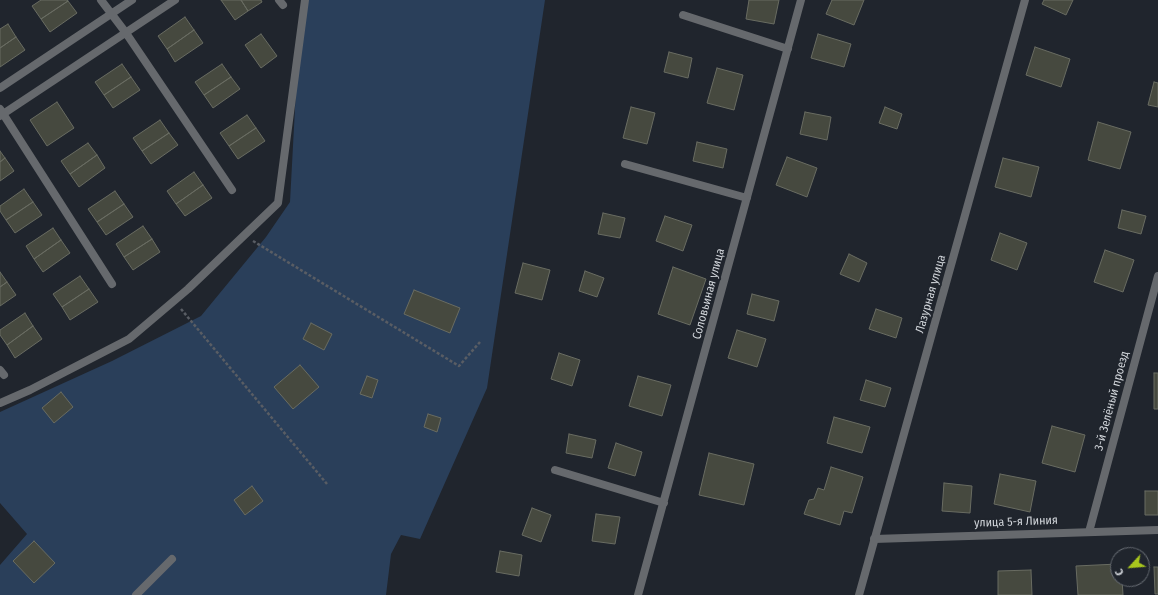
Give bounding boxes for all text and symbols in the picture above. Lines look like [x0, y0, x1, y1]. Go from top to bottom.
street label: Соловьиная улица [690, 247, 728, 341]
street label: Лазурная улица [913, 253, 949, 335]
street label: 3-й Зелёный проезд [1092, 350, 1132, 452]
street label: улица 5-я Линия [974, 513, 1058, 531]
north arrow [1110, 547, 1150, 587]
text: С [1113, 567, 1127, 577]

